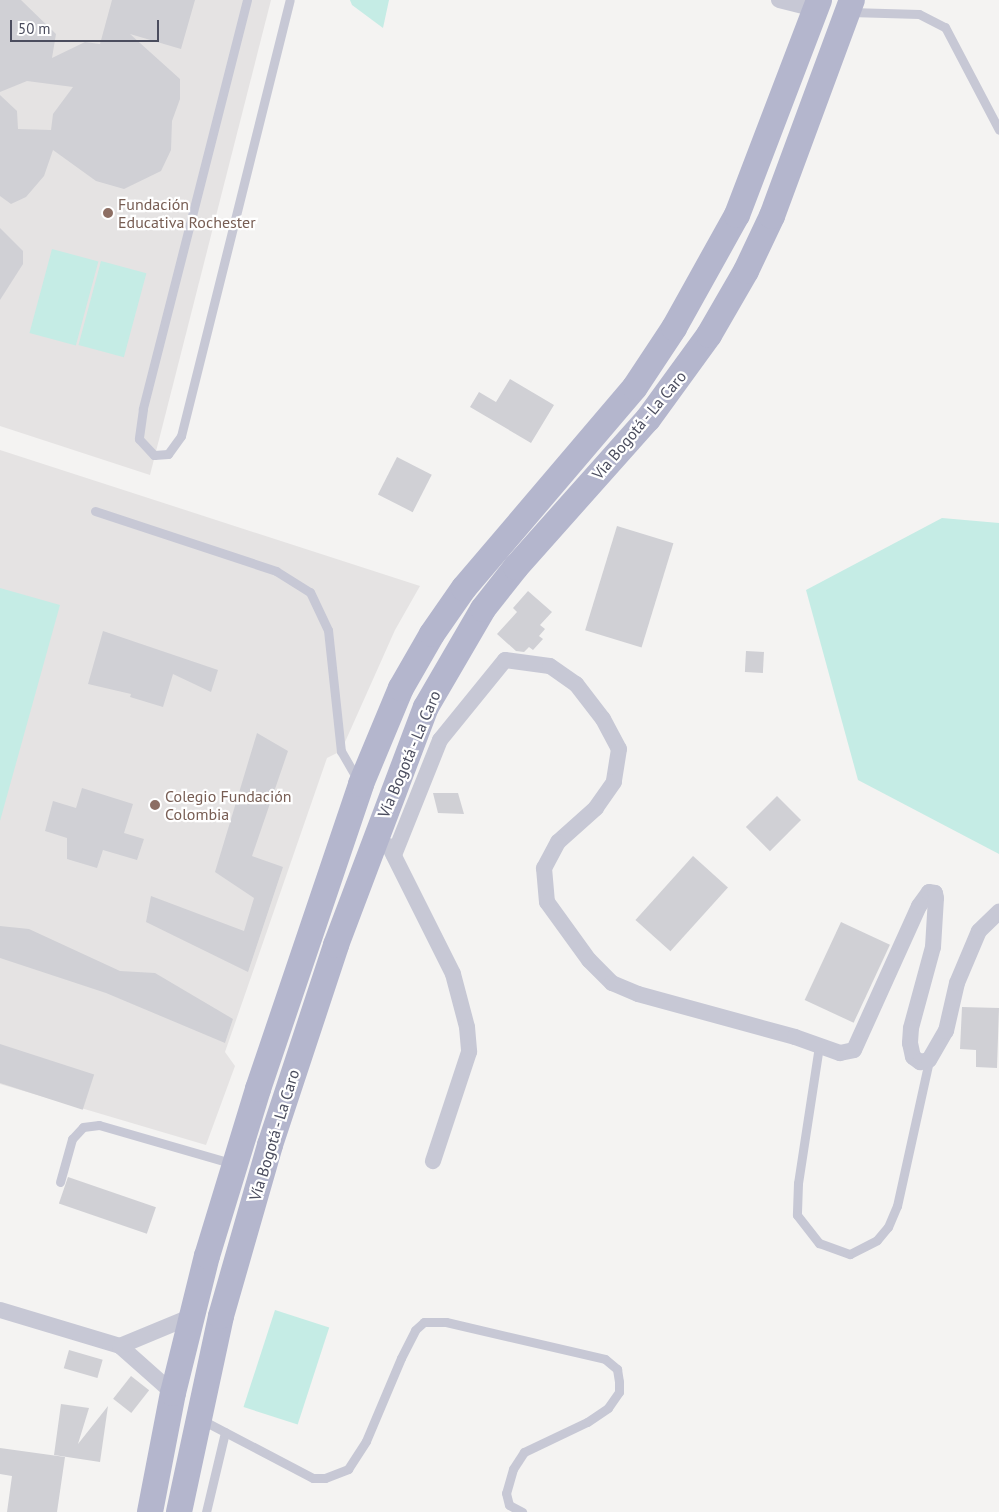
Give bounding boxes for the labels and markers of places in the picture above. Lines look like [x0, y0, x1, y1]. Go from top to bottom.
place label: Fundación Educativa Rochester [118, 194, 256, 232]
marker: Fundación Educativa Rochester [102, 207, 114, 219]
place label: Colegio Fundación Colombia [165, 786, 292, 824]
marker: Colegio Fundación Colombia [149, 799, 161, 811]

